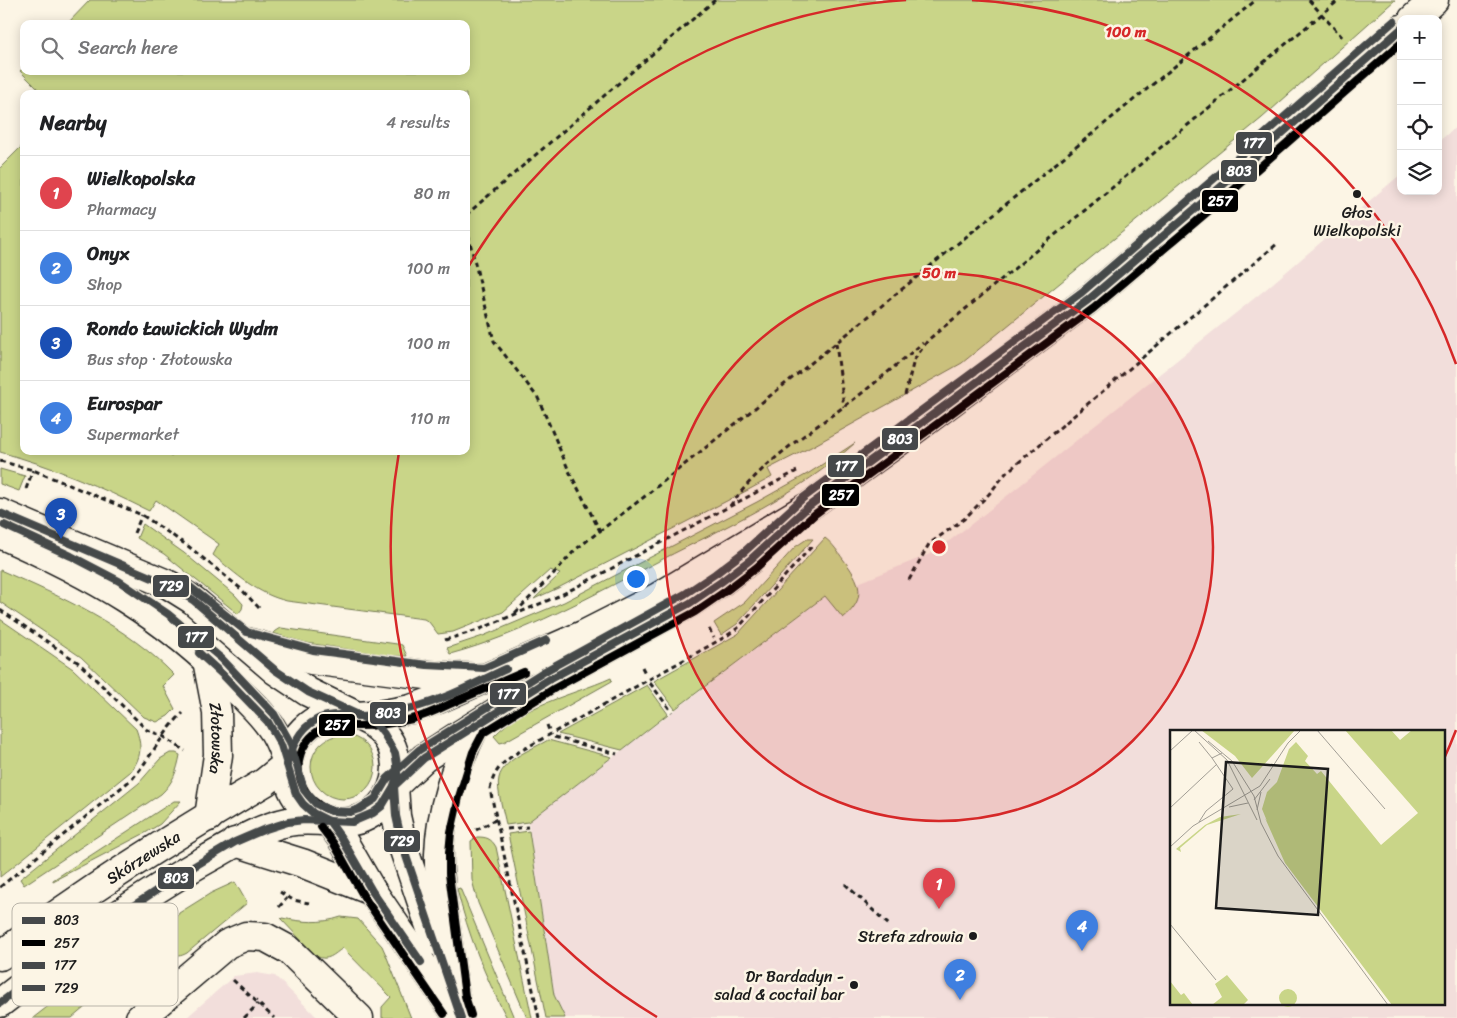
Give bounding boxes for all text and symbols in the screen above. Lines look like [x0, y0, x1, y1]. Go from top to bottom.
map controls [1397, 15, 1442, 195]
button: + [1397, 15, 1442, 60]
text: 100 m [1106, 19, 1147, 45]
search box [20, 20, 470, 75]
text: Search here [78, 31, 178, 64]
icon: search [38, 34, 66, 62]
button: − [1397, 60, 1442, 105]
text: Nearby [40, 104, 106, 142]
button: locate [1397, 105, 1442, 150]
text: 4 results [386, 108, 450, 137]
line badge: 177 [1235, 131, 1273, 155]
text: 177 [1243, 131, 1266, 156]
button: layers [1397, 150, 1442, 195]
line badge: 803 [1220, 159, 1258, 183]
text: 803 [1226, 159, 1252, 184]
text: Wielkopolska [87, 162, 195, 195]
text: 1 [53, 179, 59, 208]
text: 80 m [414, 179, 450, 208]
marker: Głos Wielkopolski [1351, 188, 1363, 200]
line badge: 257 [1201, 189, 1239, 213]
text: 257 [1207, 189, 1233, 214]
text: Pharmacy [87, 195, 156, 224]
place label: Głos Wielkopolski [1313, 198, 1401, 245]
text: Onyx [87, 237, 129, 270]
text: 2 [51, 254, 61, 283]
text: 100 m [406, 254, 450, 283]
text: 50 m [922, 260, 957, 286]
text: Shop [87, 270, 122, 299]
text: Rondo Ławickich Wydm [87, 312, 278, 345]
text: 3 [52, 329, 60, 358]
text: 100 m [406, 329, 450, 358]
text: Bus stop · Złotowska [87, 345, 232, 374]
text: Eurospar [87, 387, 161, 420]
text: 4 [51, 404, 61, 433]
text: 110 m [410, 404, 450, 433]
text: Supermarket [87, 420, 179, 449]
line badge: 803 [881, 427, 919, 451]
text: 803 [887, 427, 913, 452]
line badge: 177 [827, 454, 865, 478]
text: 177 [835, 454, 858, 479]
line badge: 257 [821, 483, 860, 507]
text: 257 [828, 483, 854, 508]
pin: 3 [45, 498, 77, 539]
centre of rings [930, 538, 948, 556]
your location [623, 566, 649, 592]
line badge: 729 [152, 574, 190, 598]
text: 729 [159, 574, 184, 599]
line badge: 177 [177, 625, 215, 649]
text: 177 [185, 625, 208, 650]
line badge: 177 [489, 682, 527, 706]
text: 177 [497, 682, 520, 707]
street label: Złotowska [200, 699, 232, 776]
line badge: 803 [369, 701, 407, 725]
text: 803 [375, 701, 401, 726]
line badge: 257 [318, 713, 356, 737]
text: 257 [324, 713, 350, 738]
inset map [1170, 730, 1444, 1006]
street label: Skórzewska [100, 822, 187, 892]
line badge: 729 [383, 829, 421, 853]
text: 729 [390, 829, 415, 854]
line badge: 803 [157, 866, 195, 890]
text: 803 [163, 866, 189, 891]
pin: 1 [923, 868, 955, 909]
legend [12, 903, 178, 1006]
text: 803 [54, 908, 79, 933]
pin: 4 [1066, 910, 1098, 951]
place label: Strefa zdrowia [858, 922, 964, 951]
marker: Strefa zdrowia [967, 930, 979, 942]
text: 257 [54, 931, 80, 956]
text: 177 [54, 953, 77, 978]
pin: 2 [944, 959, 976, 1000]
place label: Dr Bardadyn - salad & coctail bar [713, 962, 845, 1009]
text: 729 [54, 976, 79, 1001]
marker: Dr Bardadyn - salad & coctail bar [848, 979, 860, 991]

